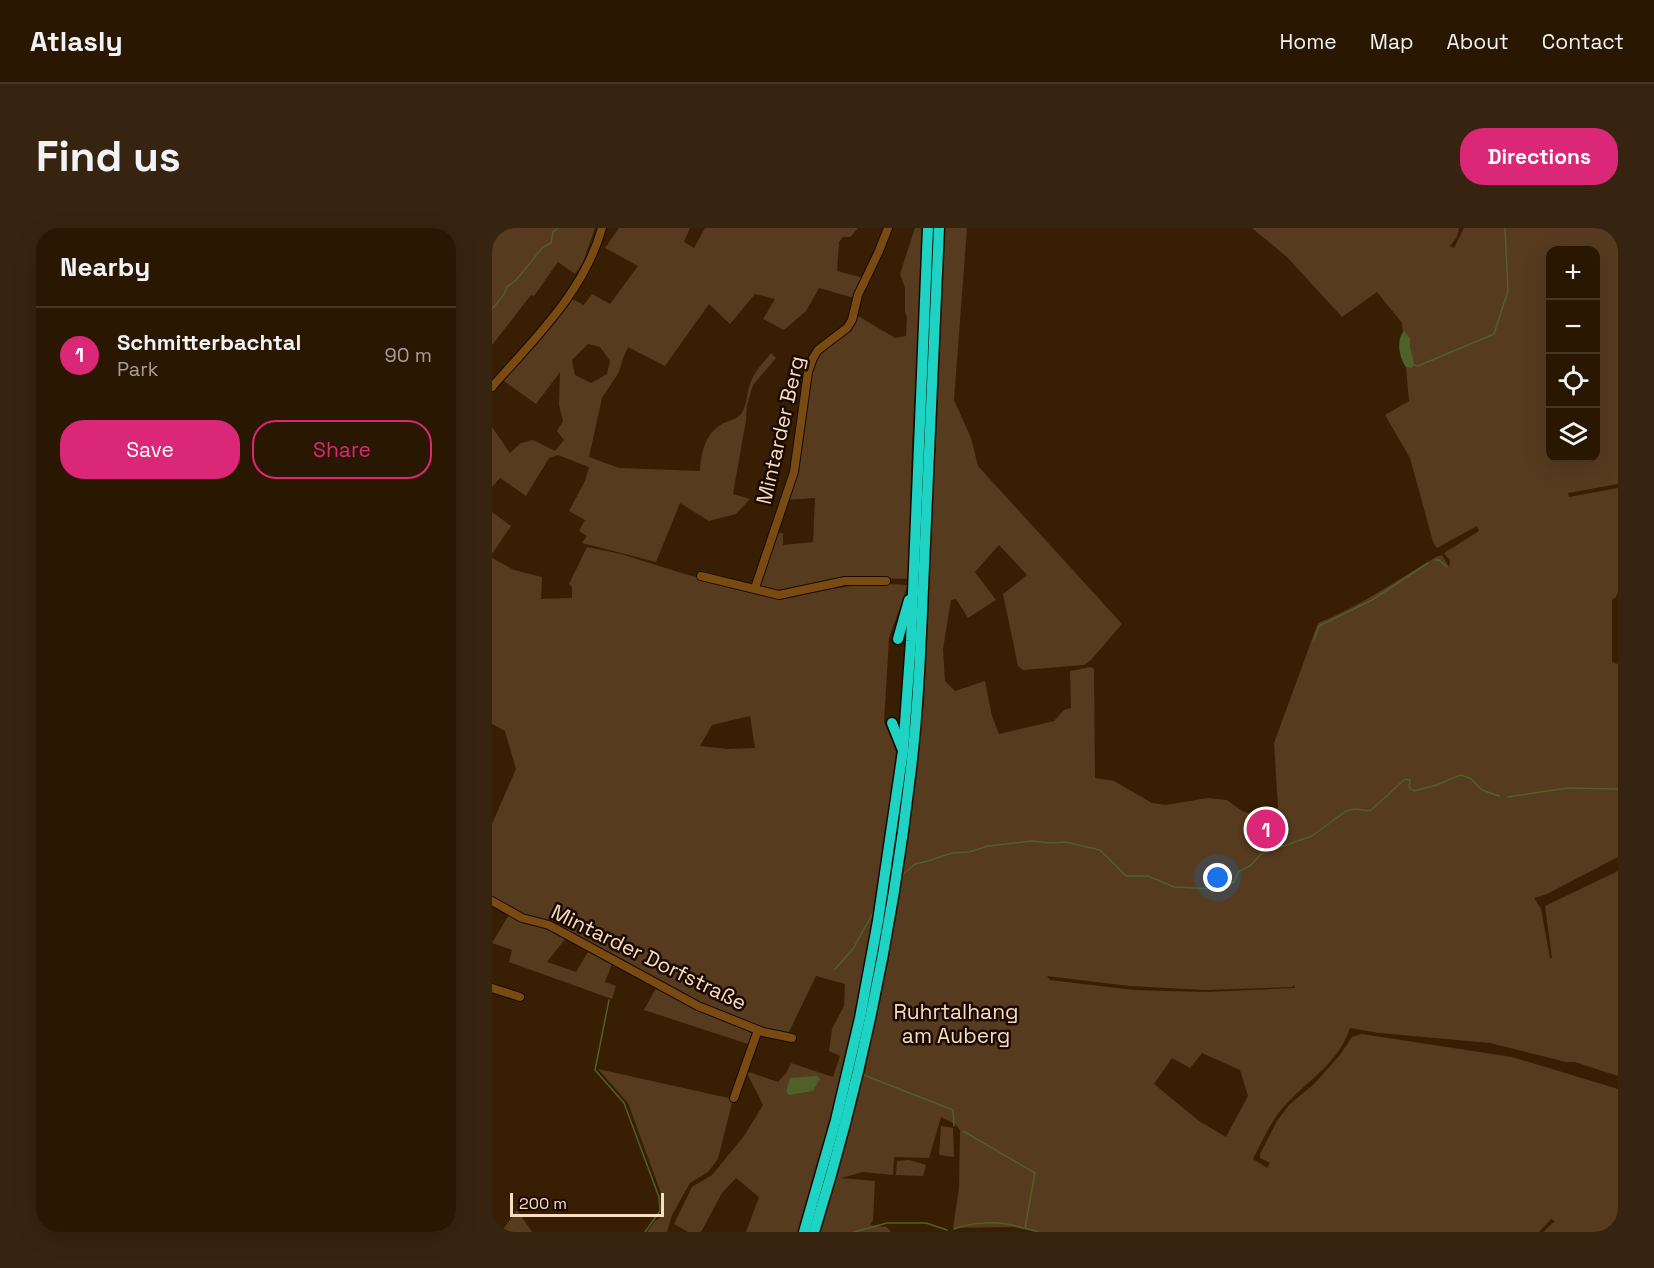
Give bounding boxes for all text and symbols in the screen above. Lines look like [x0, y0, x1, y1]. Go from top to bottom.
text: Atlasly [30, 23, 123, 59]
text: Home [1279, 28, 1337, 55]
text: Map [1370, 28, 1414, 55]
text: About [1447, 28, 1509, 55]
text: Contact [1542, 28, 1624, 55]
button: Directions [1460, 128, 1618, 185]
text: Find us [36, 130, 181, 183]
map controls [1546, 246, 1600, 462]
button: + [1546, 246, 1600, 300]
text: Nearby [60, 250, 150, 284]
button: − [1546, 300, 1600, 354]
text: Schmitterbachtal [117, 328, 301, 356]
text: 1 [75, 342, 84, 368]
text: 90 m [385, 342, 432, 368]
street label: Mintarder Berg [750, 353, 810, 507]
button: locate [1546, 354, 1600, 408]
text: Park [117, 356, 159, 382]
button: layers [1546, 408, 1600, 462]
button: Save [60, 420, 240, 479]
button: Share [252, 420, 432, 479]
pin: 1 [1246, 806, 1286, 852]
your location [1203, 863, 1232, 892]
street label: Mintarder Dorfstraße [547, 898, 751, 1016]
park label: Ruhrtalhang am Auberg [893, 998, 1019, 1049]
scale bar [510, 1190, 664, 1218]
text: 200 m [519, 1193, 567, 1214]

